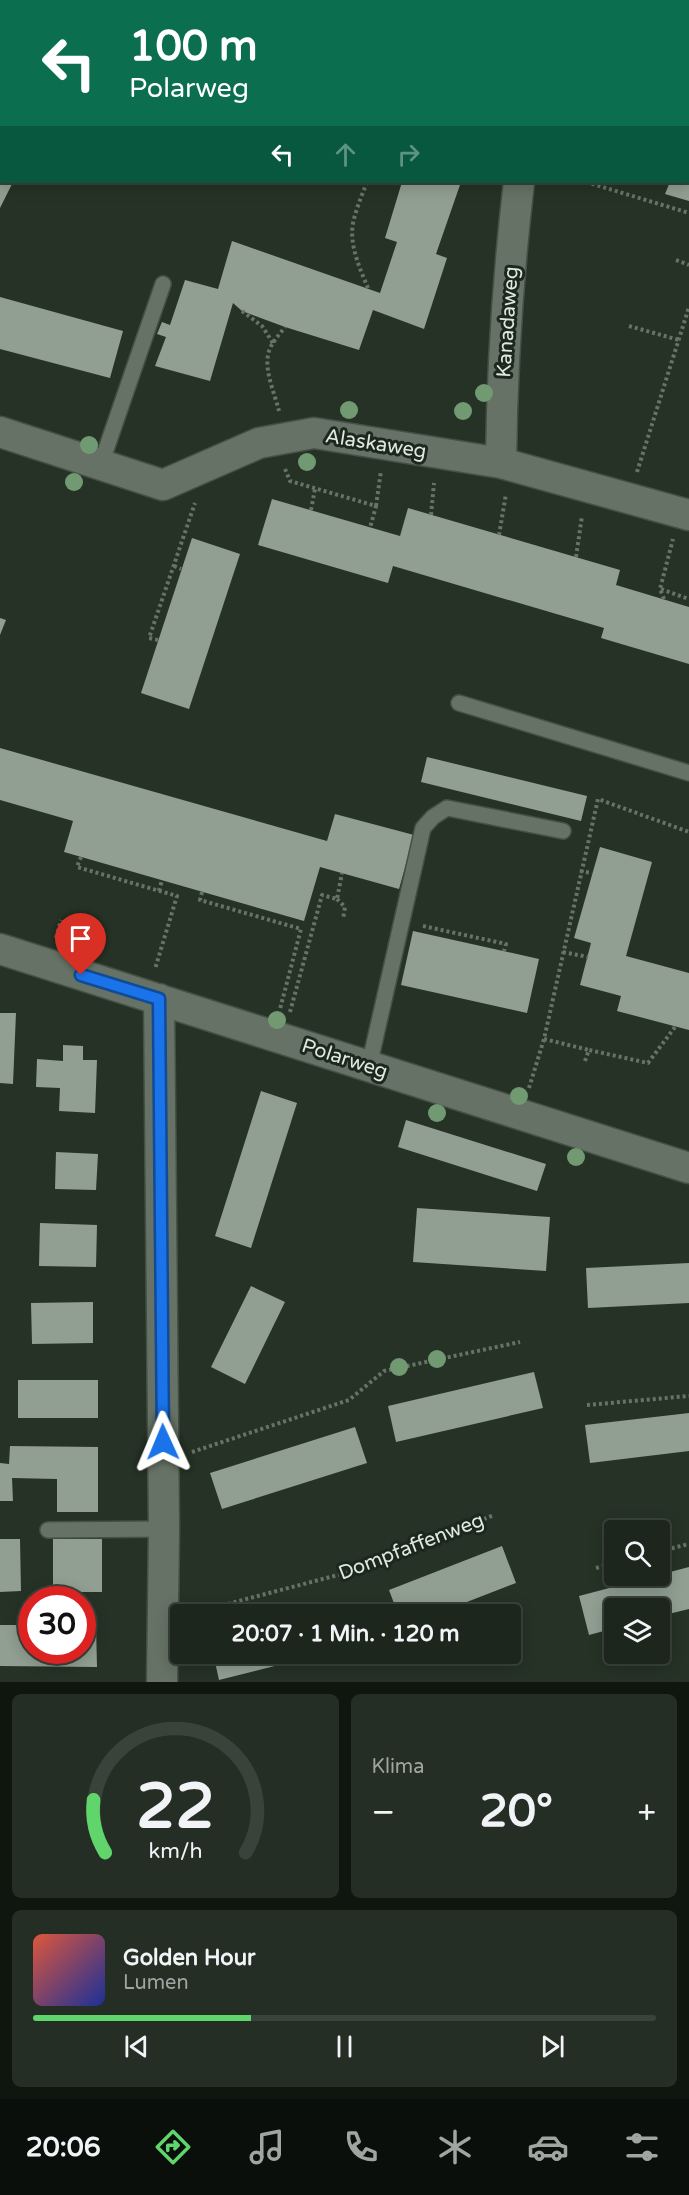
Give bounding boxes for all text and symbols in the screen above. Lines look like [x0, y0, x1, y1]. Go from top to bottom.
text: 100 m [129, 21, 258, 72]
icon: left [30, 24, 108, 102]
text: Polarweg [129, 72, 249, 105]
icon: left [266, 138, 299, 171]
icon: ahead [329, 138, 362, 171]
icon: right [392, 138, 425, 171]
street label: Kanadaweg [492, 266, 524, 378]
street label: Alaskaweg [324, 424, 428, 464]
pin [55, 913, 106, 975]
icon: arrive [64, 922, 97, 955]
street label: Polarweg [299, 1034, 391, 1084]
position arrow [131, 1410, 195, 1474]
street label: Dompfaffenweg [335, 1508, 487, 1586]
map controls [604, 1520, 670, 1664]
button: search [604, 1520, 670, 1586]
speed limit sign: 30 [18, 1586, 96, 1664]
button: layers [604, 1598, 670, 1664]
text: 20:07 · 1 Min. · 120 m [232, 1621, 459, 1647]
text: Klima [372, 1755, 424, 1779]
text: 22 [136, 1770, 214, 1845]
text: 20° [479, 1785, 553, 1839]
text: − [372, 1793, 395, 1832]
text: + [637, 1793, 656, 1832]
text: km/h [148, 1838, 202, 1864]
text: Golden Hour [123, 1945, 255, 1971]
text: Lumen [123, 1971, 189, 1995]
icon: previous [120, 2030, 153, 2063]
icon: pause [328, 2030, 361, 2063]
icon: next [536, 2030, 569, 2063]
icon: directions [152, 2126, 194, 2168]
icon: music [246, 2126, 288, 2168]
icon: phone [340, 2126, 382, 2168]
icon: climate [434, 2126, 476, 2168]
icon: car [527, 2126, 569, 2168]
icon: filters [621, 2126, 663, 2168]
text: 20:06 [26, 2131, 101, 2164]

